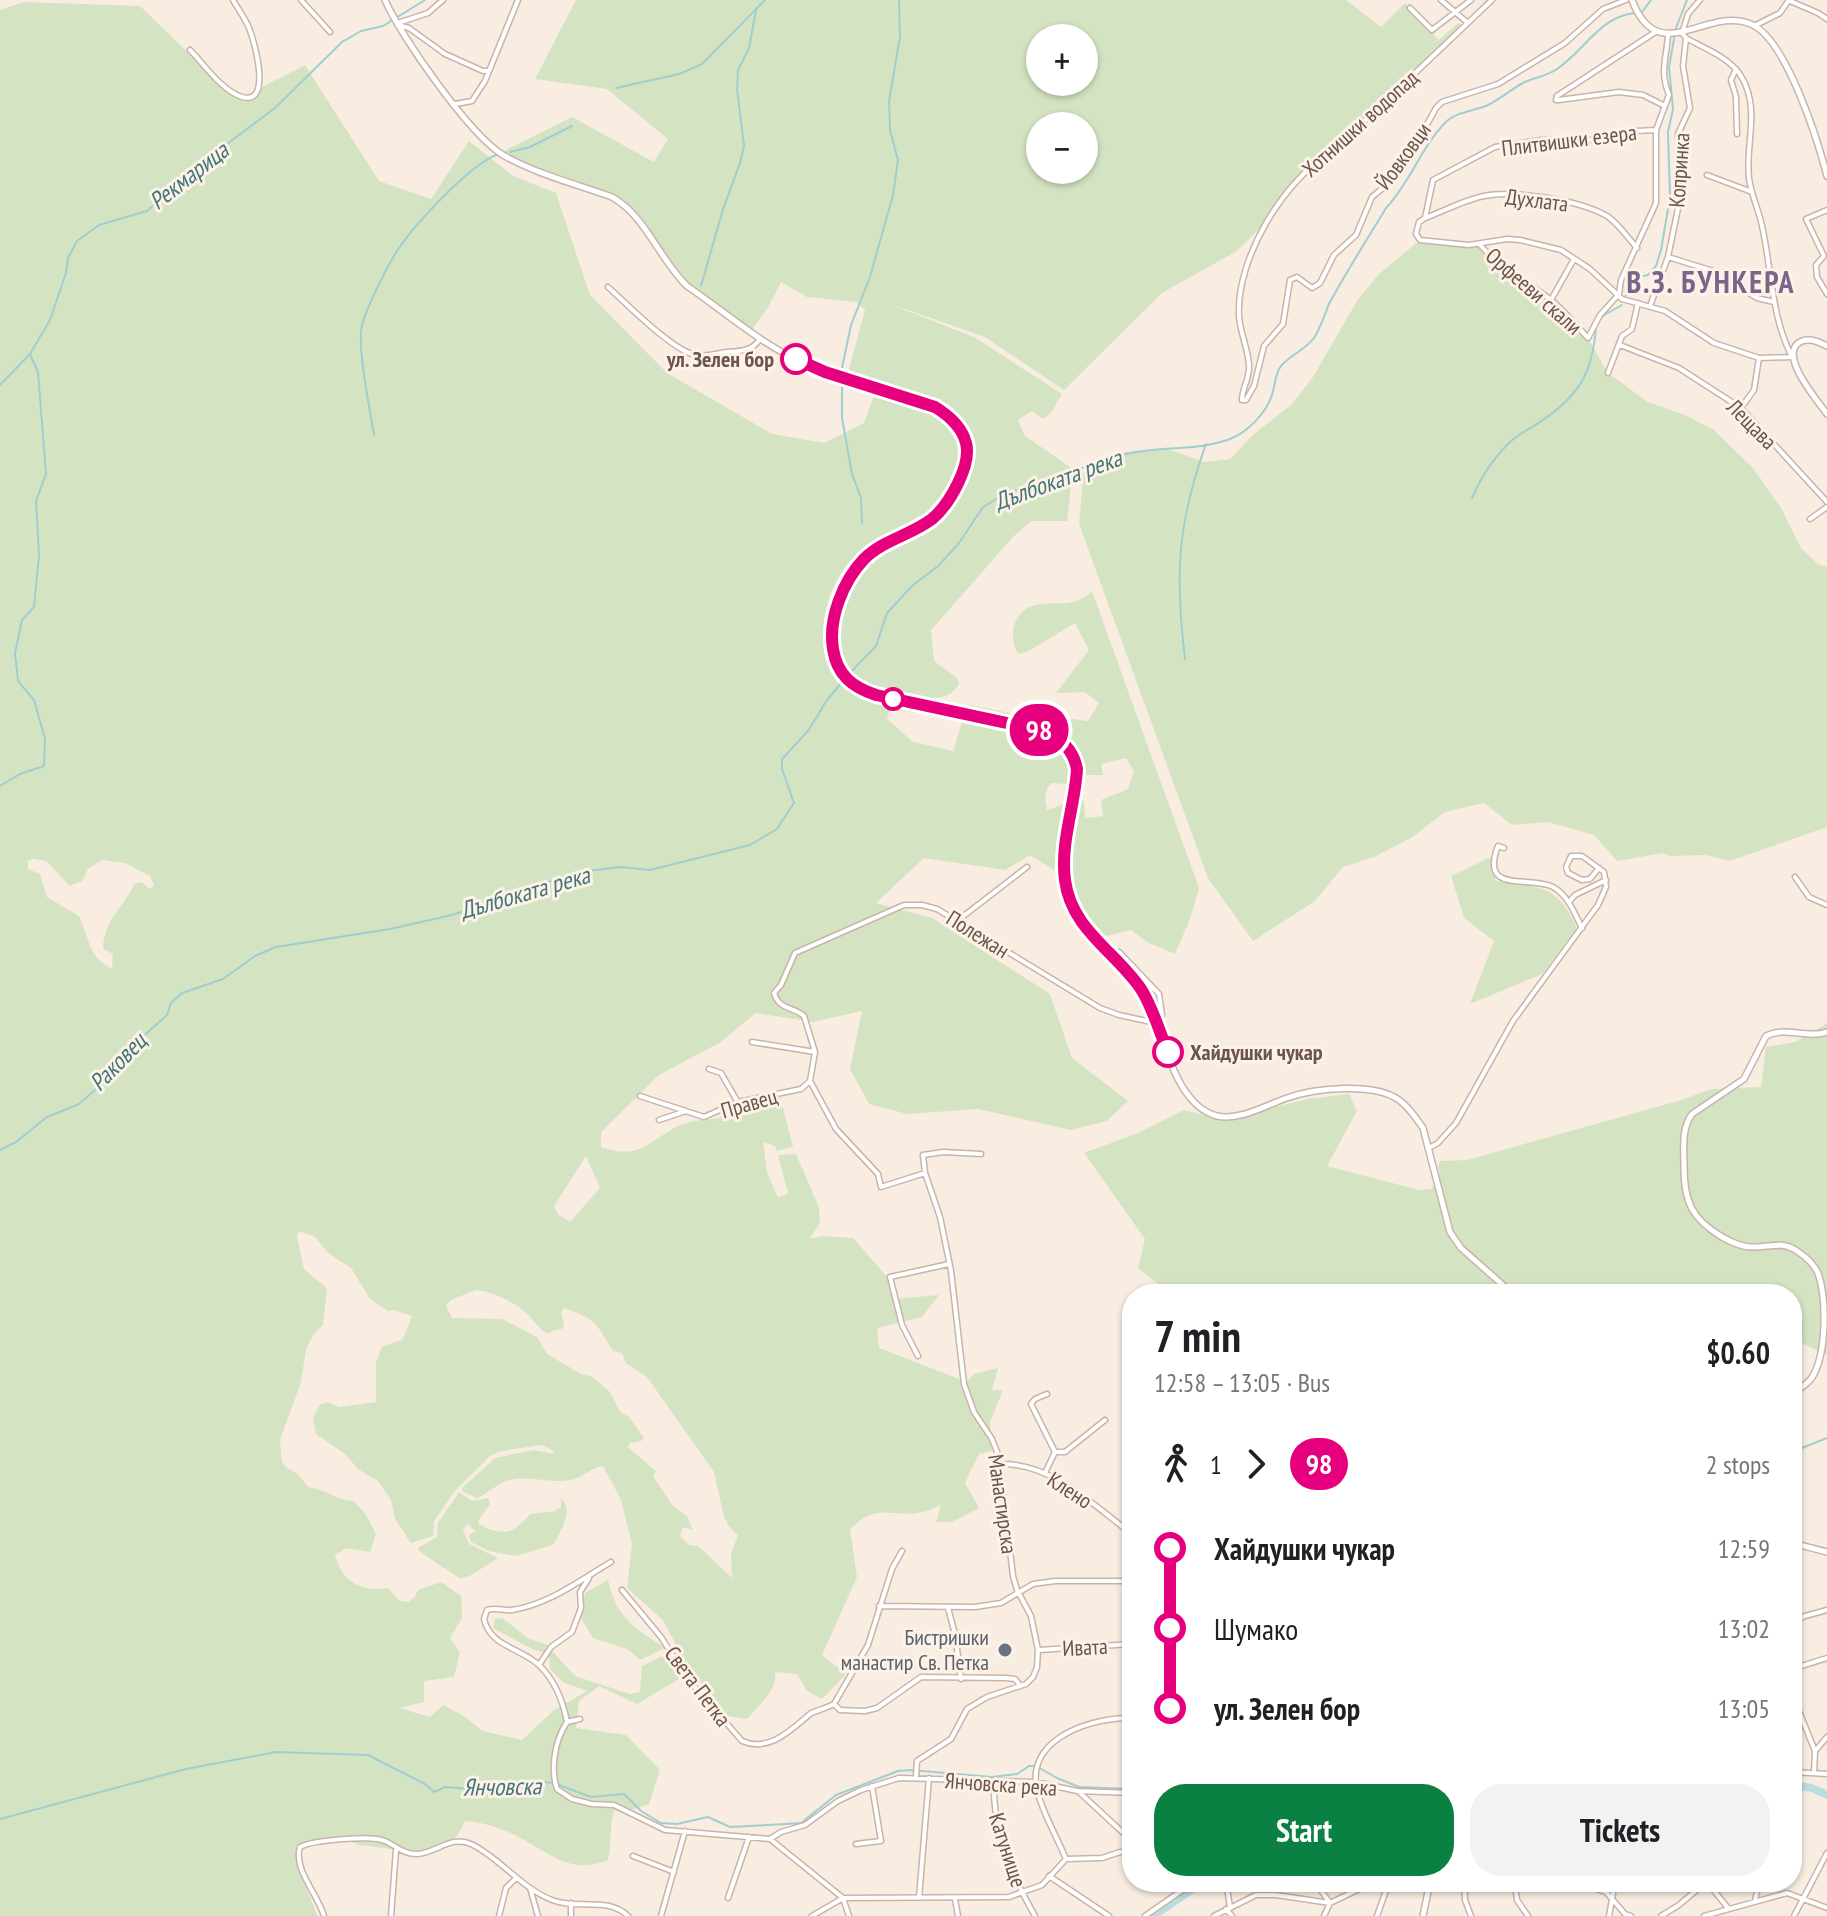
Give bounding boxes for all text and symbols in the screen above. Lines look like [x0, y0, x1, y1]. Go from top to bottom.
map controls [1026, 24, 1098, 184]
button: + [1026, 24, 1098, 96]
street label: Хотнишки водопад [1296, 63, 1424, 183]
button: − [1026, 112, 1098, 184]
street label: Йовковци [1369, 117, 1437, 195]
street label: Плитвишки езера [1500, 118, 1638, 162]
street label: Копринка [1662, 132, 1696, 208]
water label: Рекмарица [143, 134, 236, 216]
street label: Духлата [1504, 182, 1570, 218]
street label: Орфееви скали [1480, 241, 1588, 341]
district label: В.З. БУНКЕРА [1626, 262, 1796, 301]
marker: ул. Зелен бор [781, 344, 811, 374]
place label: ул. Зелен бор [666, 345, 774, 373]
street label: Лещава [1720, 392, 1783, 455]
water label: Дълбоката река [989, 442, 1127, 517]
unlabelled marker [882, 688, 904, 710]
line badge: 98 [1003, 704, 1075, 756]
text: 98 [1026, 711, 1052, 748]
water label: Дълбоката река [455, 859, 595, 926]
street label: Полежан [941, 904, 1015, 964]
water label: Раковец [82, 1025, 154, 1097]
marker: Хайдушки чукар [1153, 1037, 1183, 1067]
place label: Хайдушки чукар [1190, 1038, 1323, 1066]
street label: Правец [717, 1082, 781, 1124]
text: 7 min [1154, 1307, 1241, 1364]
text: $0.60 [1706, 1333, 1770, 1372]
text: 12:58 – 13:05 · Bus [1154, 1366, 1330, 1399]
icon: walk [1154, 1442, 1198, 1486]
icon: forward [1234, 1442, 1278, 1486]
text: 98 [1306, 1445, 1332, 1482]
text: 1 [1210, 1448, 1222, 1481]
text: 2 stops [1706, 1448, 1770, 1481]
street label: Манастирска [982, 1452, 1024, 1556]
street label: Клено [1042, 1465, 1098, 1515]
text: Хайдушки чукар [1214, 1529, 1395, 1568]
text: 12:59 [1718, 1532, 1770, 1565]
text: Шумако [1214, 1609, 1298, 1648]
text: 13:02 [1718, 1612, 1770, 1645]
place label: Бистришки манастир Св. Петка [841, 1623, 989, 1676]
street label: Ивата [1062, 1632, 1108, 1662]
street label: Света Петка [659, 1640, 737, 1732]
marker: Бистришки манастир Св. Петка [996, 1641, 1014, 1659]
text: ул. Зелен бор [1214, 1689, 1360, 1728]
text: 13:05 [1718, 1692, 1770, 1725]
street label: Янчовска река [944, 1766, 1058, 1802]
water label: Янчовска [462, 1770, 543, 1803]
button: Start [1154, 1784, 1454, 1876]
button: Tickets [1470, 1784, 1770, 1876]
street label: Катунище [983, 1809, 1033, 1891]

